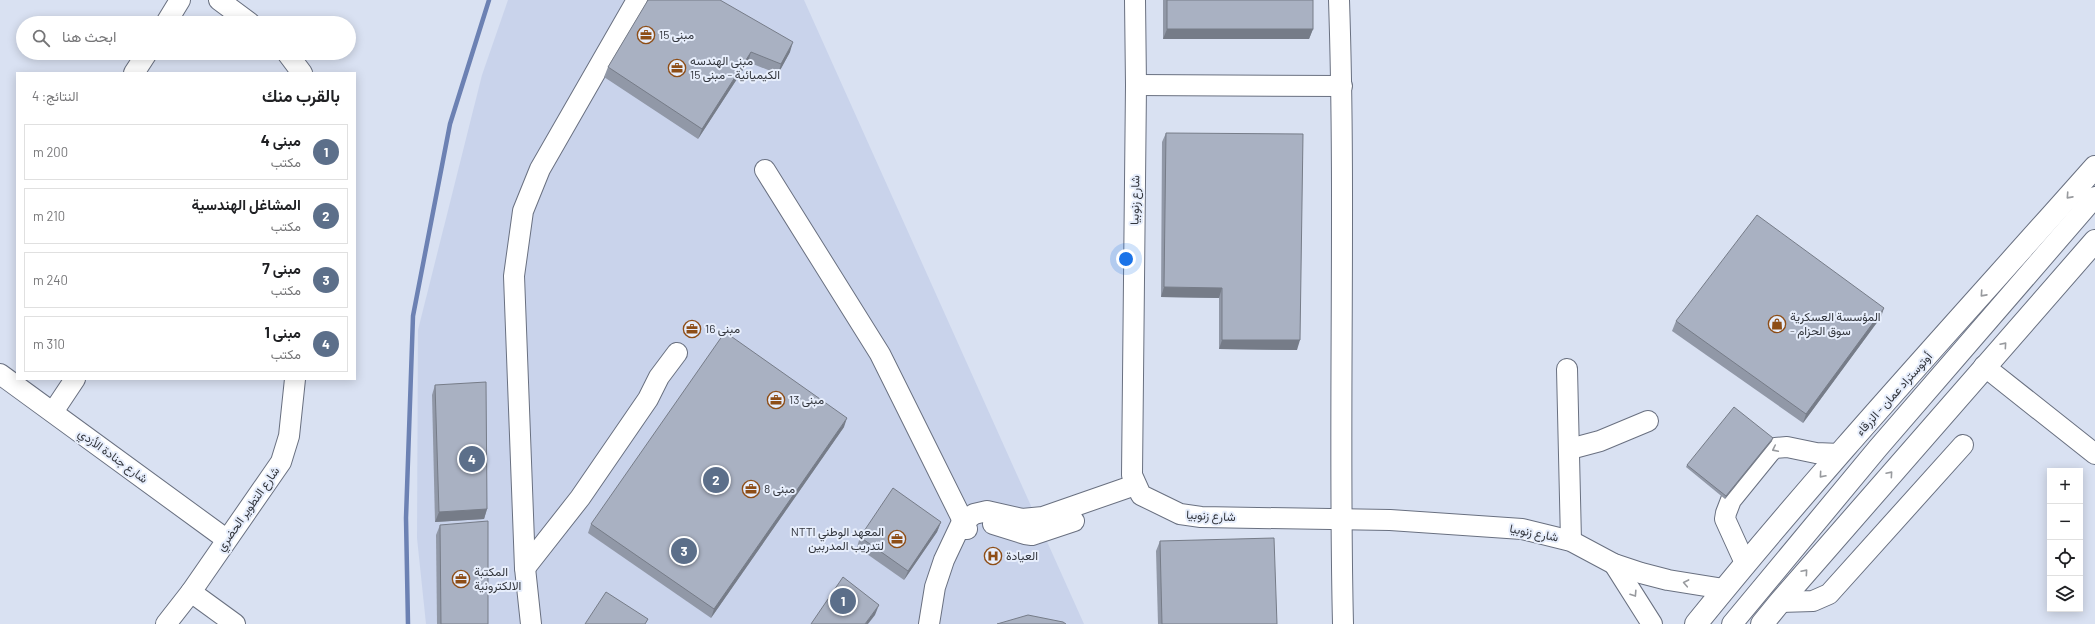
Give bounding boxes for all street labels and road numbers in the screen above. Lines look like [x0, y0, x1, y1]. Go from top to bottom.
street label: شارع زنوبيا [1127, 175, 1144, 225]
street label: أوتوستراد عمان - الزرقاء [1852, 349, 1936, 439]
street label: شارع جنادة الأزدي [74, 425, 151, 488]
street label: شارع التطوير الحضري [213, 464, 285, 556]
street label: شارع زنوبيا [1186, 507, 1236, 526]
street label: شارع زنوبيا [1508, 520, 1560, 547]

